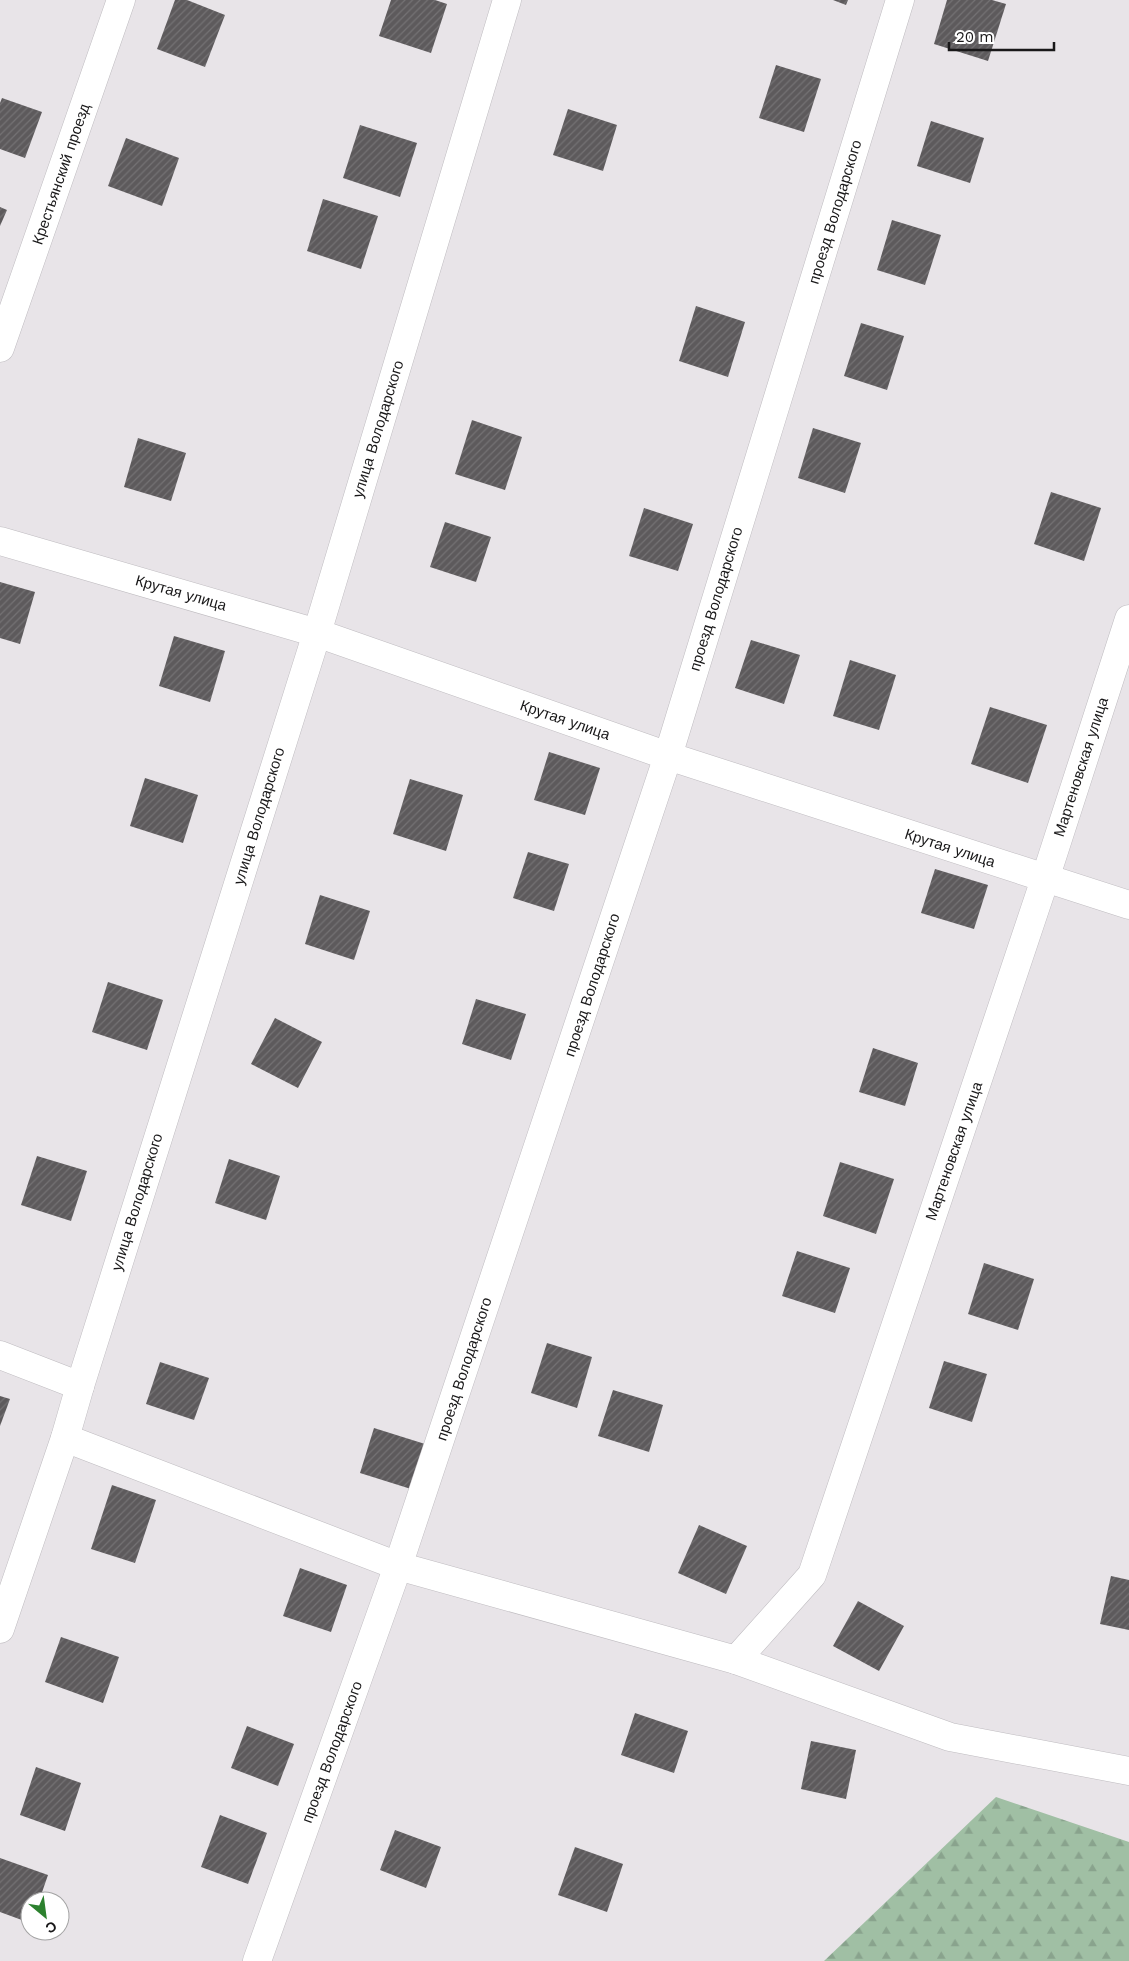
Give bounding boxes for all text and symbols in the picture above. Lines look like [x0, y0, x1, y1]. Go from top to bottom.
scale bar [949, 20, 1054, 52]
text: 20 m [956, 28, 994, 46]
street label: Крестьянский проезд [28, 101, 94, 247]
street label: проезд Володарского [805, 138, 865, 286]
street label: улица Володарского [349, 358, 407, 500]
street label: проезд Володарского [686, 525, 746, 673]
street label: Крутая улица [133, 571, 229, 615]
street label: Мартеновская улица [1050, 694, 1112, 839]
street label: Крутая улица [518, 696, 613, 744]
street label: улица Володарского [230, 745, 288, 887]
street label: Крутая улица [903, 825, 998, 871]
street label: проезд Володарского [560, 911, 624, 1059]
street label: Мартеновская улица [922, 1079, 986, 1223]
street label: улица Володарского [108, 1131, 166, 1273]
street label: проезд Володарского [432, 1295, 496, 1443]
street label: проезд Володарского [298, 1679, 366, 1825]
north arrow [20, 1891, 70, 1941]
text: С [43, 1918, 60, 1937]

